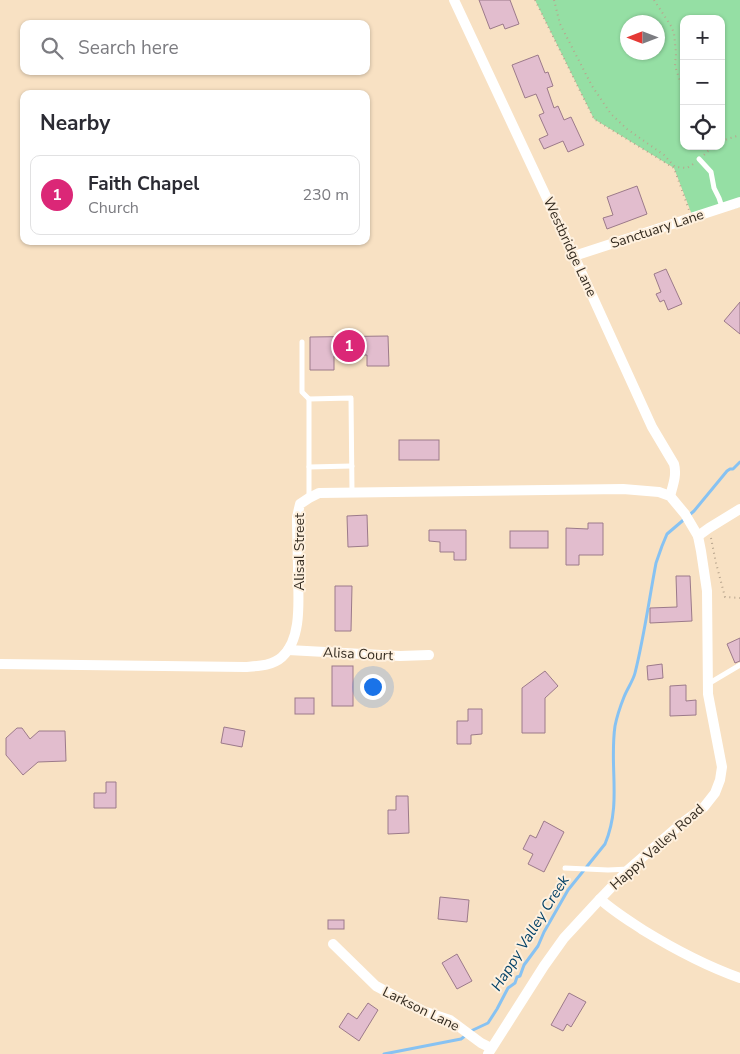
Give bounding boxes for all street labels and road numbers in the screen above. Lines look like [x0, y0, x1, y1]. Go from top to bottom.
street label: Westbridge Lane [539, 194, 601, 300]
street label: Sanctuary Lane [608, 205, 706, 253]
street label: Alisal Street [290, 513, 309, 591]
street label: Alisa Court [322, 643, 394, 665]
street label: Happy Valley Road [606, 800, 708, 894]
street label: Larkson Lane [379, 982, 463, 1036]

